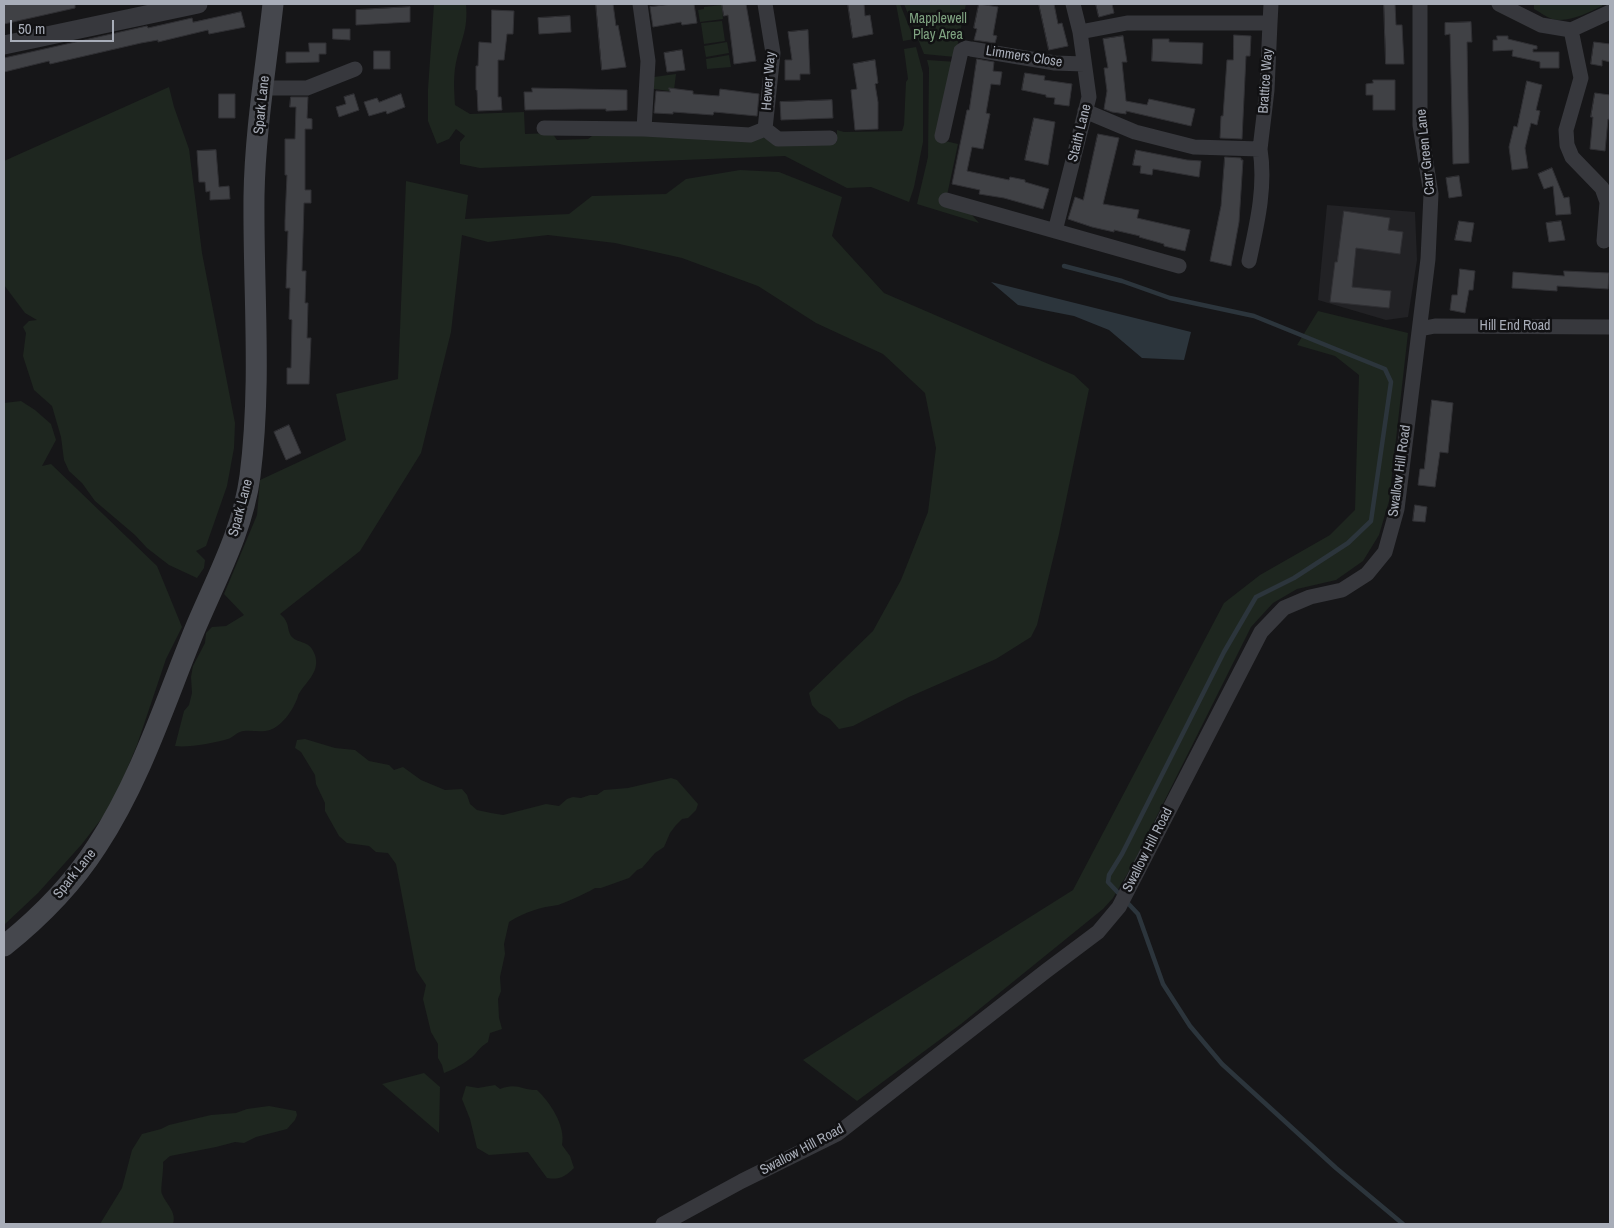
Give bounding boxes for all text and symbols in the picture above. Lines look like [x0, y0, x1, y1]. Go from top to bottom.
scale bar [12, 10, 116, 42]
park label: Mapplewell Play Area [909, 11, 967, 44]
text: 50 m [18, 18, 45, 39]
street label: Limmers Close [985, 43, 1063, 71]
street label: Brattice Way [1255, 48, 1277, 114]
street label: Hewer Way [759, 51, 779, 111]
street label: Spark Lane [251, 75, 273, 135]
street label: Staith Lane [1065, 102, 1095, 164]
street label: Carr Green Lane [1413, 108, 1439, 196]
street label: Hill End Road [1480, 318, 1550, 334]
street label: Swallow Hill Road [1385, 424, 1415, 518]
street label: Spark Lane [225, 477, 257, 539]
street label: Swallow Hill Road [1120, 805, 1176, 895]
street label: Spark Lane [50, 846, 100, 902]
street label: Swallow Hill Road [757, 1121, 847, 1179]

